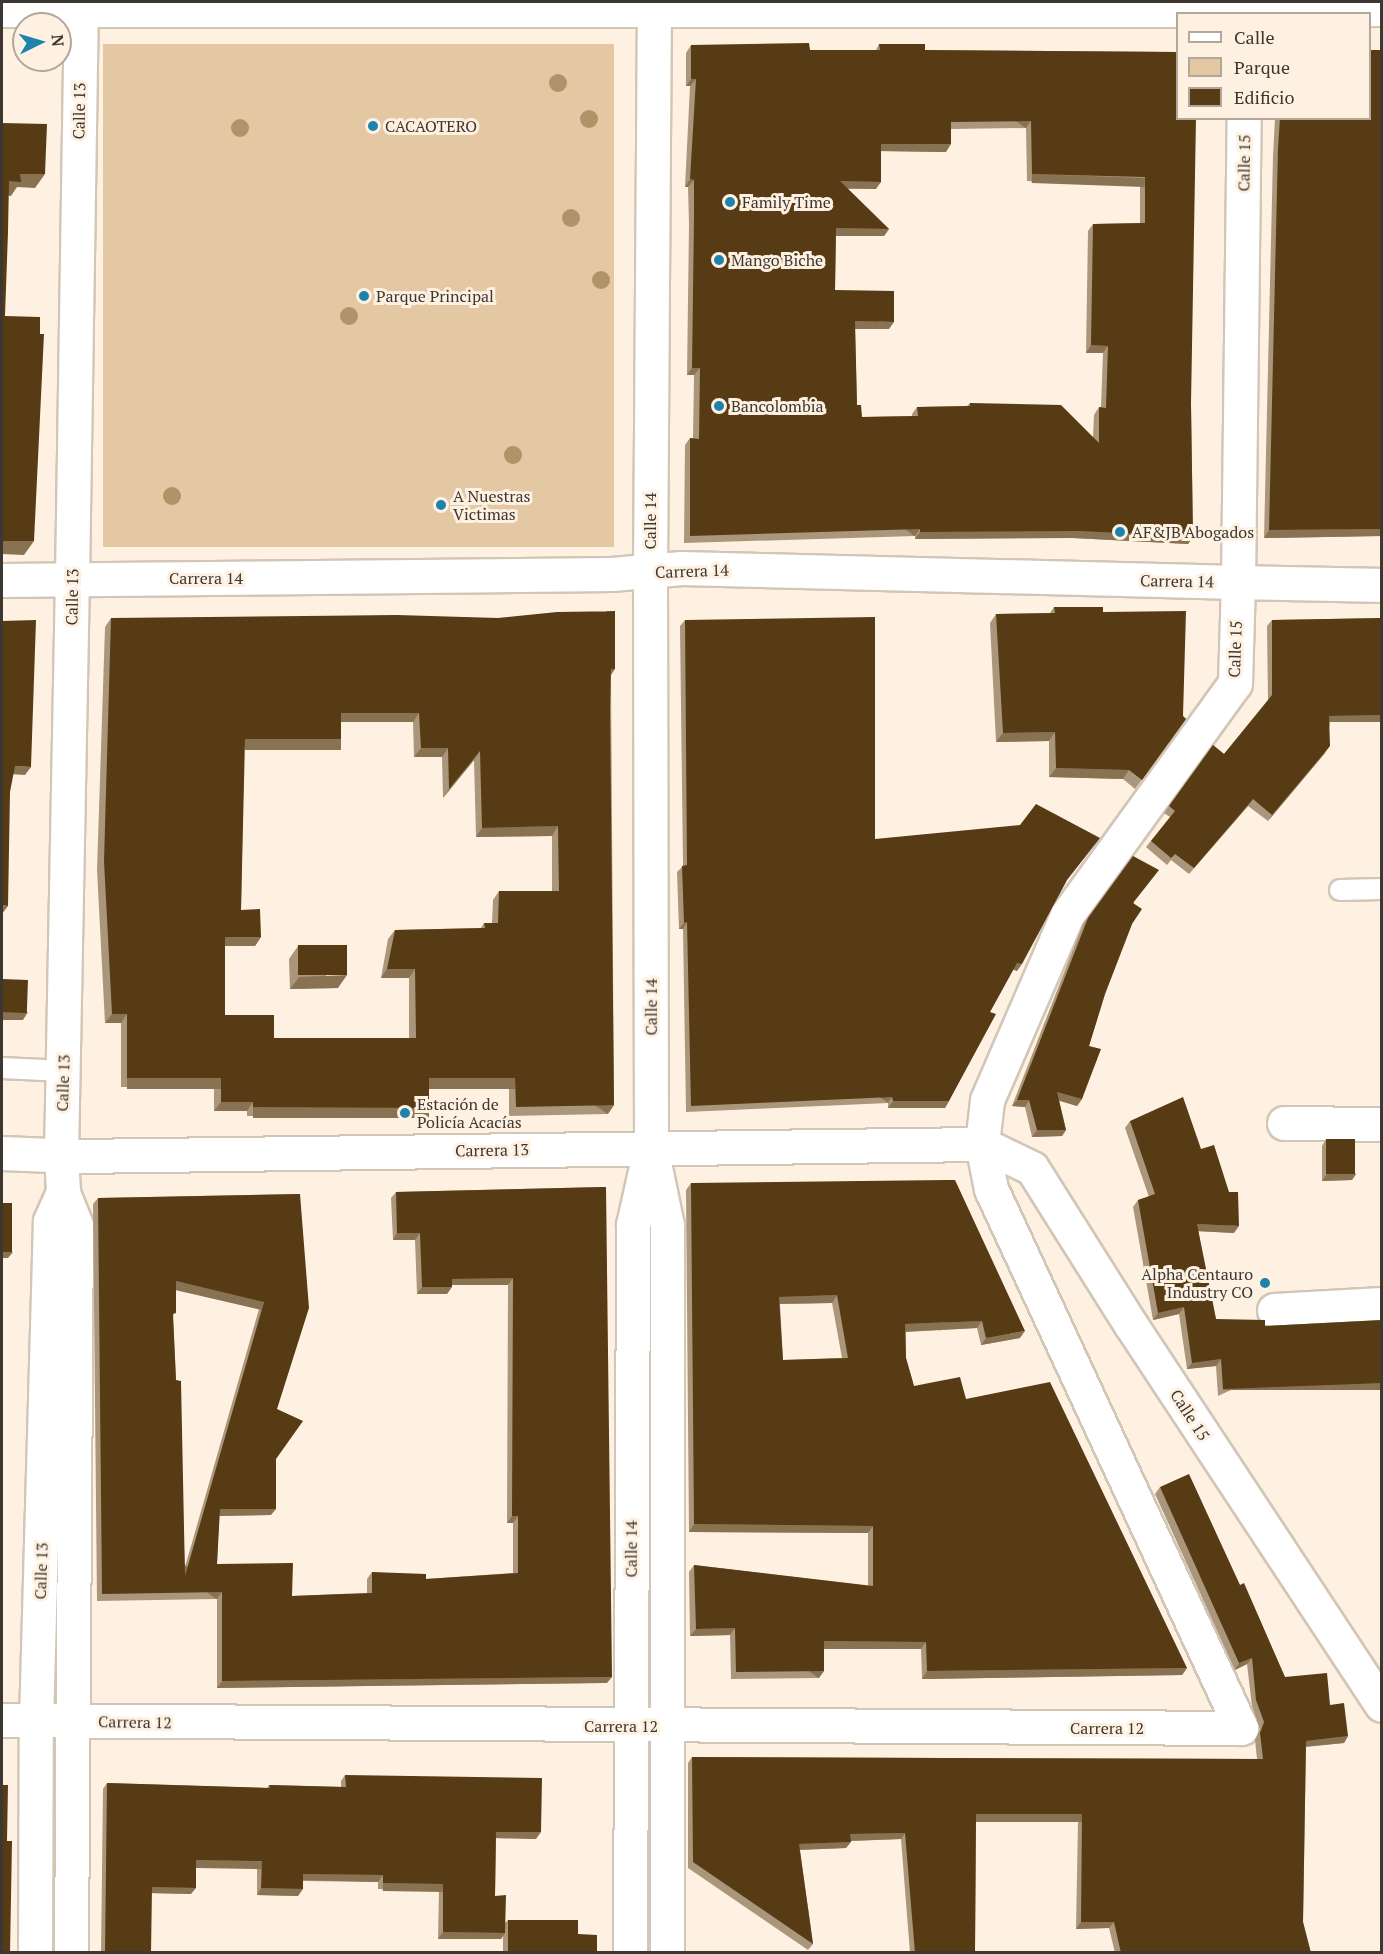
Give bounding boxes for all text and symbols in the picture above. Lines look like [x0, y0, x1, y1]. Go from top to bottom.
north arrow [12, 12, 72, 72]
legend [1176, 12, 1371, 120]
text: Calle [1234, 25, 1275, 49]
text: N [46, 34, 69, 48]
text: Parque [1234, 55, 1290, 79]
street label: Calle 13 [69, 82, 89, 140]
text: Edificio [1234, 85, 1294, 109]
place label: CACAOTERO [385, 116, 477, 136]
marker: CACAOTERO [366, 119, 380, 133]
street label: Calle 15 [1234, 134, 1254, 192]
place label: Family Time [742, 192, 831, 212]
marker: Family Time [723, 195, 737, 209]
place label: Mango Biche [731, 250, 823, 270]
marker: Mango Biche [712, 253, 726, 267]
place label: Parque Principal [376, 286, 494, 306]
marker: Parque Principal [357, 289, 371, 303]
place label: Bancolombia [731, 396, 824, 416]
marker: Bancolombia [712, 399, 726, 413]
place label: A Nuestras Victimas [453, 486, 531, 524]
street label: Calle 14 [640, 492, 660, 550]
marker: A Nuestras Victimas [434, 498, 448, 512]
place label: AF&JB Abogados [1132, 522, 1254, 542]
marker: AF&JB Abogados [1113, 525, 1127, 539]
street label: Carrera 14 [655, 560, 729, 582]
street label: Calle 13 [62, 568, 82, 626]
street label: Carrera 14 [169, 568, 243, 588]
street label: Carrera 14 [1140, 571, 1214, 591]
street label: Calle 15 [1224, 620, 1246, 678]
street label: Calle 14 [641, 978, 661, 1036]
street label: Calle 13 [52, 1054, 74, 1112]
place label: Estación de Policía Acacías [417, 1094, 522, 1132]
marker: Estación de Policía Acacías [398, 1106, 412, 1120]
street label: Carrera 13 [455, 1140, 529, 1160]
place label: Alpha Centauro Industry CO [1141, 1264, 1253, 1302]
marker: Alpha Centauro Industry CO [1258, 1276, 1272, 1290]
street label: Calle 15 [1166, 1386, 1214, 1444]
street label: Calle 14 [621, 1520, 641, 1578]
street label: Calle 13 [30, 1542, 52, 1600]
street label: Carrera 12 [98, 1712, 172, 1732]
street label: Carrera 12 [584, 1716, 658, 1736]
street label: Carrera 12 [1070, 1718, 1144, 1738]

